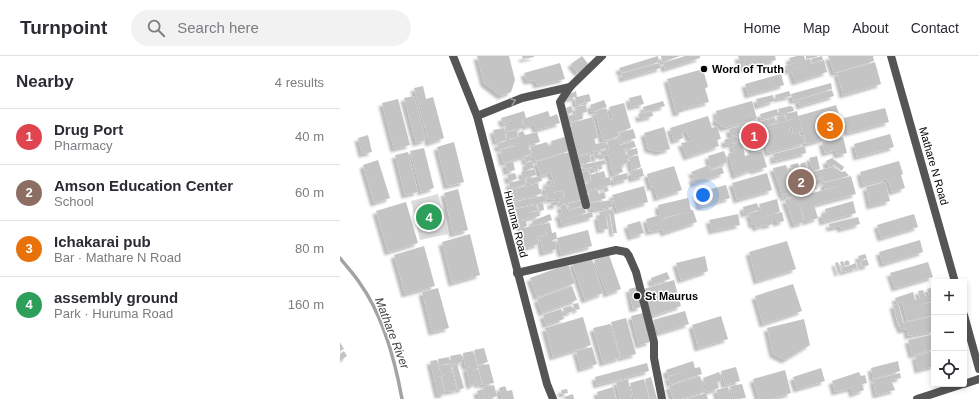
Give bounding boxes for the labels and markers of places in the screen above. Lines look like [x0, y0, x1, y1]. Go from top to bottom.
place label: Word of Truth [712, 63, 784, 75]
marker: Word of Truth [699, 64, 709, 74]
pin: 3 [817, 111, 843, 141]
pin: 1 [741, 121, 767, 151]
pin: 2 [788, 167, 814, 197]
pin: 4 [416, 202, 442, 232]
place label: St Maurus [645, 290, 698, 302]
marker: St Maurus [632, 291, 642, 301]

